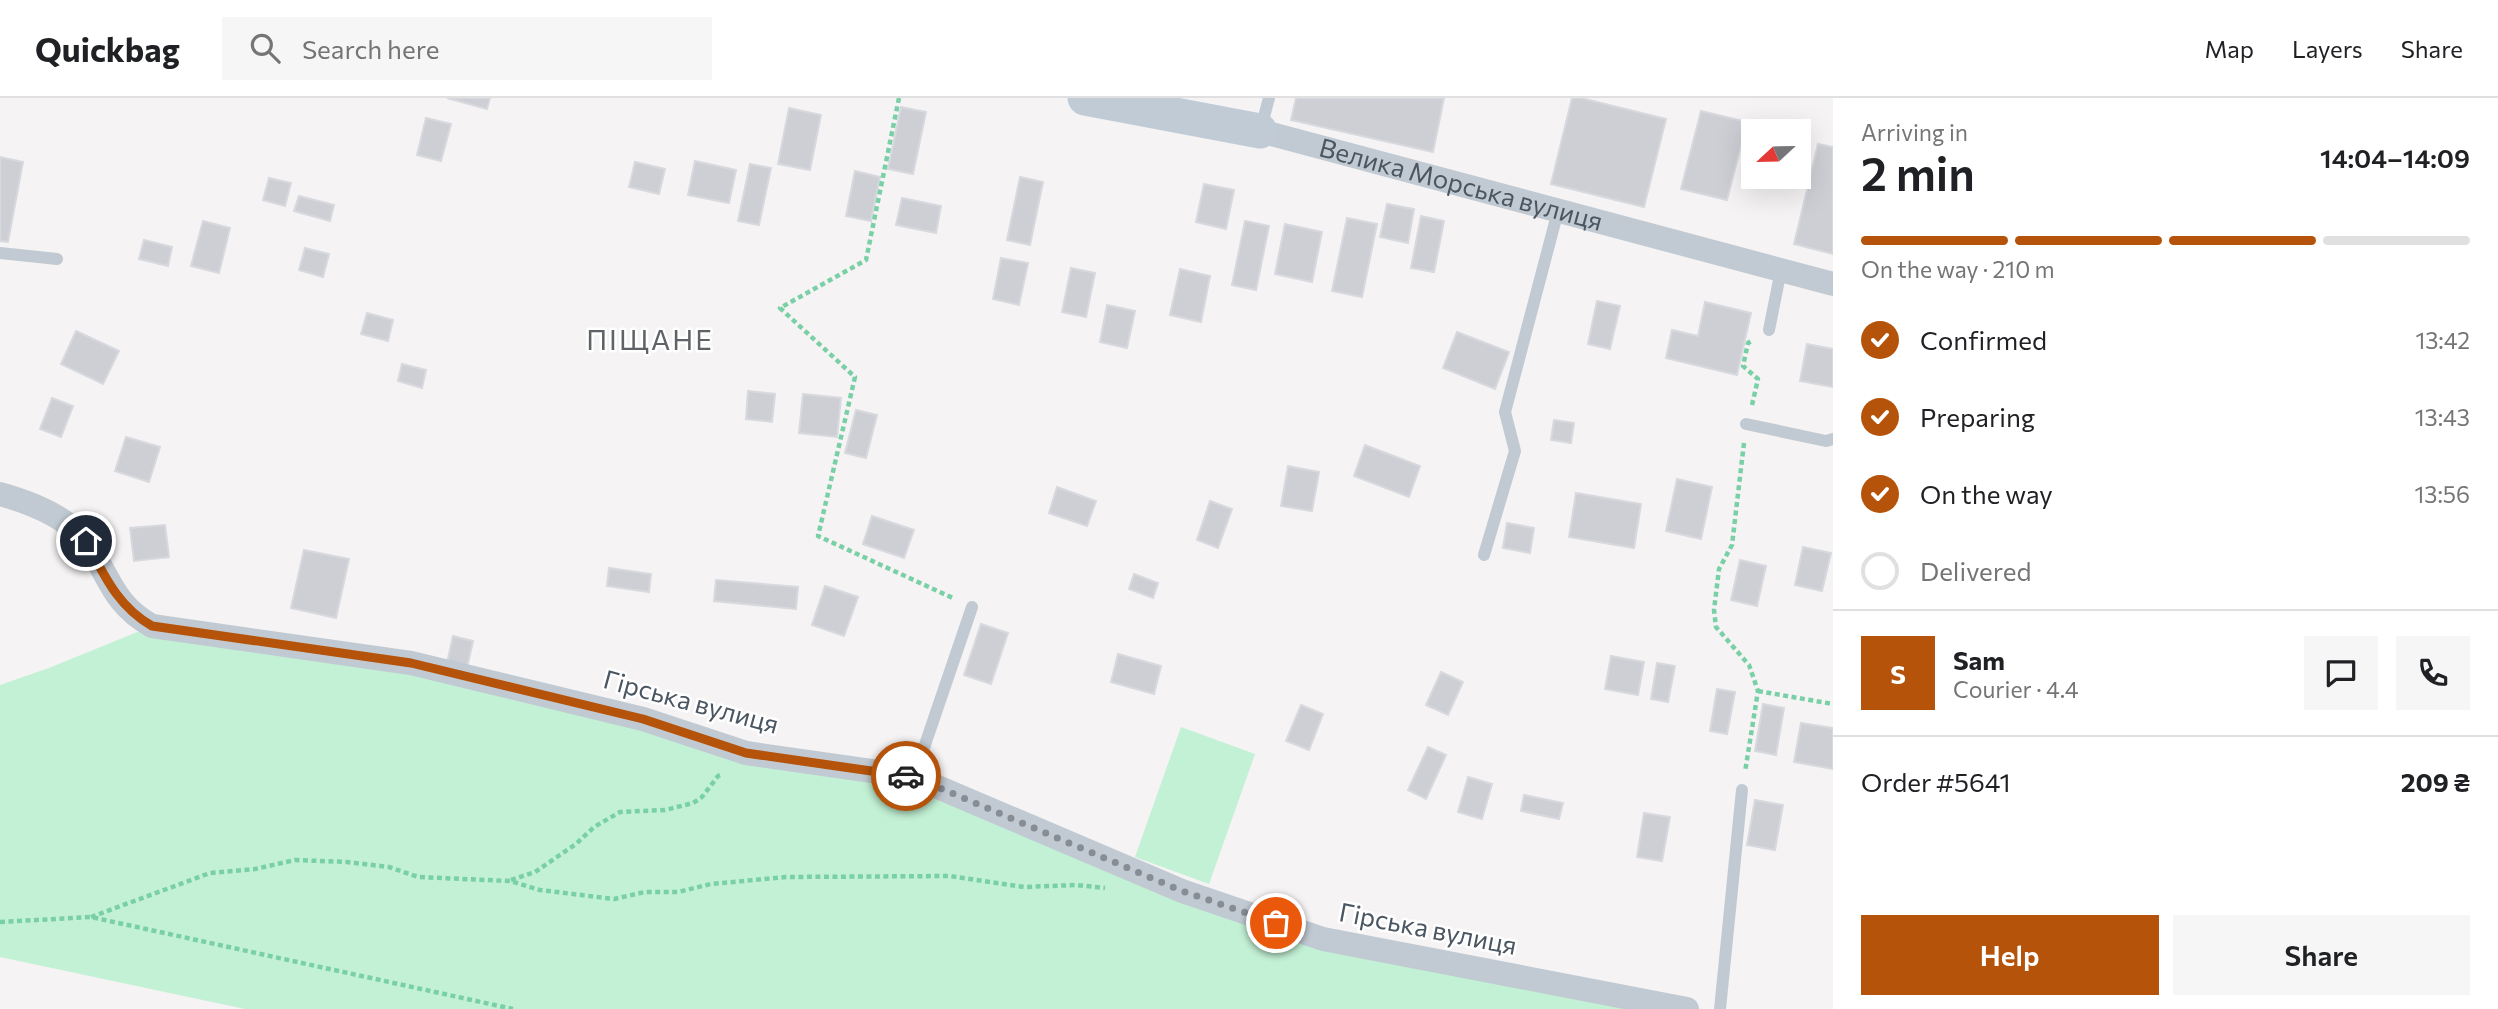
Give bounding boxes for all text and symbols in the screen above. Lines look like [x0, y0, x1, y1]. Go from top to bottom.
search box [222, 17, 712, 80]
text: Quickbag [35, 28, 180, 69]
icon: search [246, 29, 284, 67]
text: Search here [302, 33, 439, 64]
text: Map [2205, 34, 2254, 63]
text: Layers [2292, 34, 2363, 63]
text: Share [2401, 34, 2463, 63]
text: Arriving in [1861, 118, 1968, 146]
north arrow [1741, 119, 1811, 189]
map controls [1741, 119, 1811, 189]
street label: Велика Морська вулиця [1316, 131, 1606, 236]
text: 14:04–14:09 [2320, 142, 2470, 173]
text: 2 min [1861, 144, 1975, 200]
text: On the way · 210 m [1861, 255, 2055, 283]
icon: check [1861, 321, 1899, 359]
district label: ПІЩАНЕ [586, 322, 714, 356]
text: Confirmed [1920, 324, 2047, 355]
text: 13:42 [2415, 326, 2470, 354]
icon: check [1861, 398, 1899, 436]
text: Preparing [1920, 401, 2035, 432]
text: 13:43 [2415, 403, 2470, 431]
icon: check [1861, 475, 1899, 513]
text: On the way [1920, 478, 2053, 509]
text: 13:56 [2414, 480, 2470, 508]
pin [56, 511, 116, 571]
icon: home [67, 522, 105, 560]
text: Delivered [1920, 555, 2031, 586]
button: chat [2304, 636, 2378, 710]
button: phone [2396, 636, 2470, 710]
text: Sam [1953, 644, 2005, 675]
text: S [1890, 658, 1906, 689]
street label: Гірська вулиця [600, 662, 782, 739]
text: Courier · 4.4 [1953, 675, 2079, 703]
courier [871, 741, 941, 811]
icon: car [887, 757, 925, 795]
text: Order #5641 [1861, 766, 2011, 797]
text: 209 ₴ [2401, 766, 2470, 797]
pin [1246, 893, 1306, 953]
street label: Гірська вулиця [1337, 895, 1520, 960]
icon: bag [1257, 904, 1295, 942]
button: Help [1861, 915, 2159, 995]
button: Share [2173, 915, 2470, 995]

